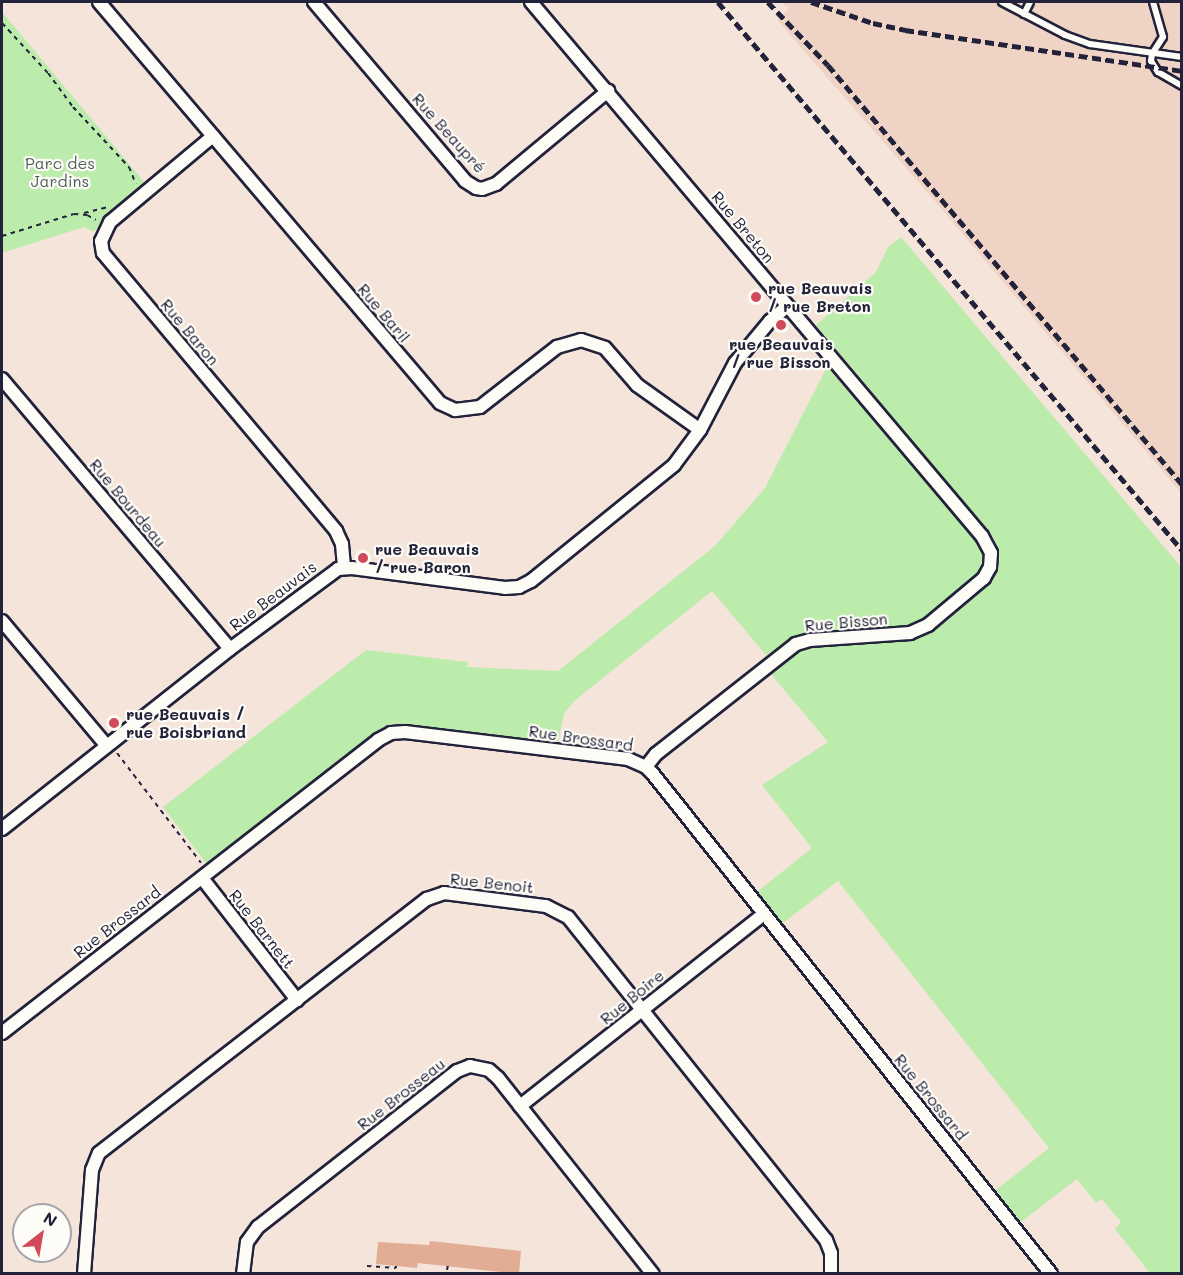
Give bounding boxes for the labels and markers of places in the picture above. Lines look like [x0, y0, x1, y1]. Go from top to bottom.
place label: rue Beauvais / rue Breton [768, 278, 872, 316]
marker: rue Beauvais / rue Breton [749, 290, 763, 304]
marker: rue Beauvais / rue Bisson [774, 318, 788, 332]
place label: rue Beauvais / rue Bisson [729, 334, 833, 372]
place label: rue Beauvais / rue Baron [375, 539, 479, 577]
marker: rue Beauvais / rue Baron [356, 551, 370, 565]
place label: rue Beauvais / rue Boisbriand [126, 704, 246, 742]
marker: rue Beauvais / rue Boisbriand [107, 716, 121, 730]

